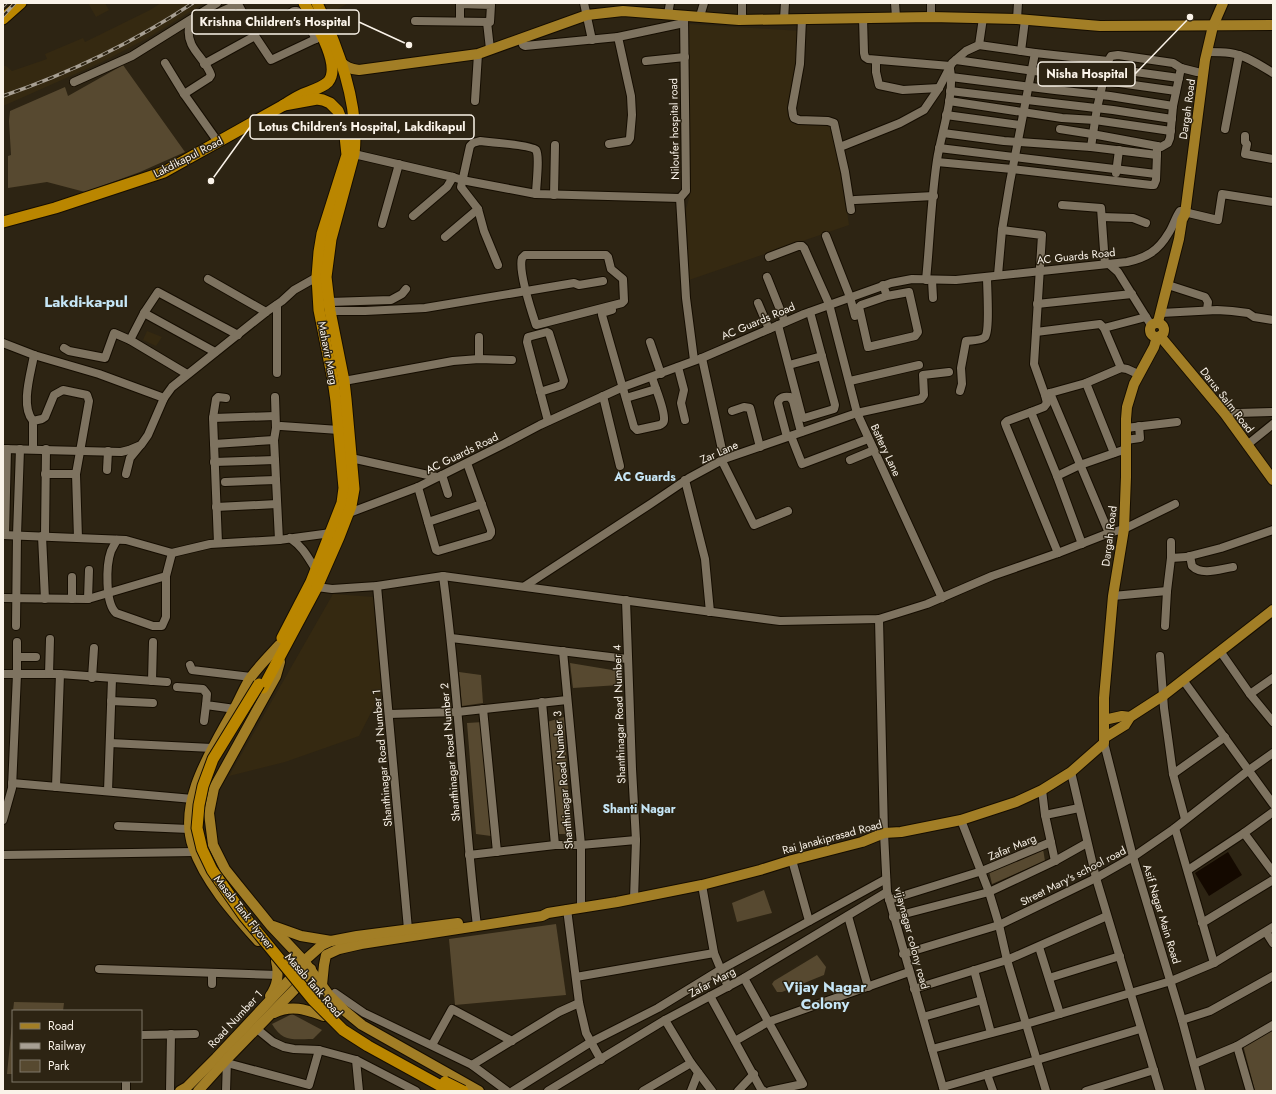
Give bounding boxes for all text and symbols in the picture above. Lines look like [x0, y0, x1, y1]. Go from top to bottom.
callout: Krishna Children's Hospital [192, 10, 359, 34]
text: Krishna Children's Hospital [199, 13, 351, 31]
callout: Nisha Hospital [1038, 62, 1135, 86]
text: Nisha Hospital [1046, 65, 1128, 83]
street label: Niloufer hospital road [665, 78, 683, 180]
street label: Dargah Road [1175, 78, 1199, 140]
callout: Lotus Children's Hospital, Lakdikapul [250, 115, 474, 139]
text: Lotus Children's Hospital, Lakdikapul [258, 118, 466, 136]
street label: Lakdikapul Road [151, 133, 225, 181]
street label: AC Guards Road [1036, 244, 1116, 268]
district label: Lakdi-ka-pul [44, 291, 128, 313]
street label: AC Guards Road [719, 298, 797, 344]
street label: Mahavir Marg [314, 320, 342, 386]
street label: Darus Salm Road [1196, 364, 1258, 436]
street label: Battery Lane [867, 421, 905, 479]
street label: AC Guards Road [423, 429, 501, 477]
street label: Zar Lane [697, 436, 741, 467]
district label: AC Guards [613, 468, 676, 486]
street label: Dargah Road [1097, 505, 1121, 567]
street label: Shanthinagar Road Number 4 [609, 644, 629, 784]
street label: Shanthinagar Road Number 2 [436, 682, 464, 822]
street label: Shanthinagar Road Number 1 [368, 689, 396, 827]
street label: Shanthinagar Road Number 3 [549, 710, 577, 850]
district label: Shanti Nagar [602, 800, 676, 818]
street label: Rai Janakiprasad Road [780, 816, 884, 858]
street label: Zafar Marg [985, 830, 1039, 864]
street label: Street Mary's school road [1017, 842, 1129, 910]
street label: Asif Nagar Main Road [1139, 862, 1185, 966]
street label: Masab Tank Flyover [210, 872, 278, 952]
street label: vijaynagar colony road [891, 885, 933, 991]
street label: Masab Tank Road [282, 949, 346, 1021]
street label: Zafar Marg [686, 963, 738, 1001]
district label: Vijay Nagar Colony [783, 976, 867, 1015]
street label: Road Number 1 [204, 987, 266, 1051]
legend [12, 1010, 142, 1082]
text: Road [48, 1017, 74, 1035]
text: Railway [48, 1037, 86, 1055]
text: Park [48, 1057, 70, 1075]

